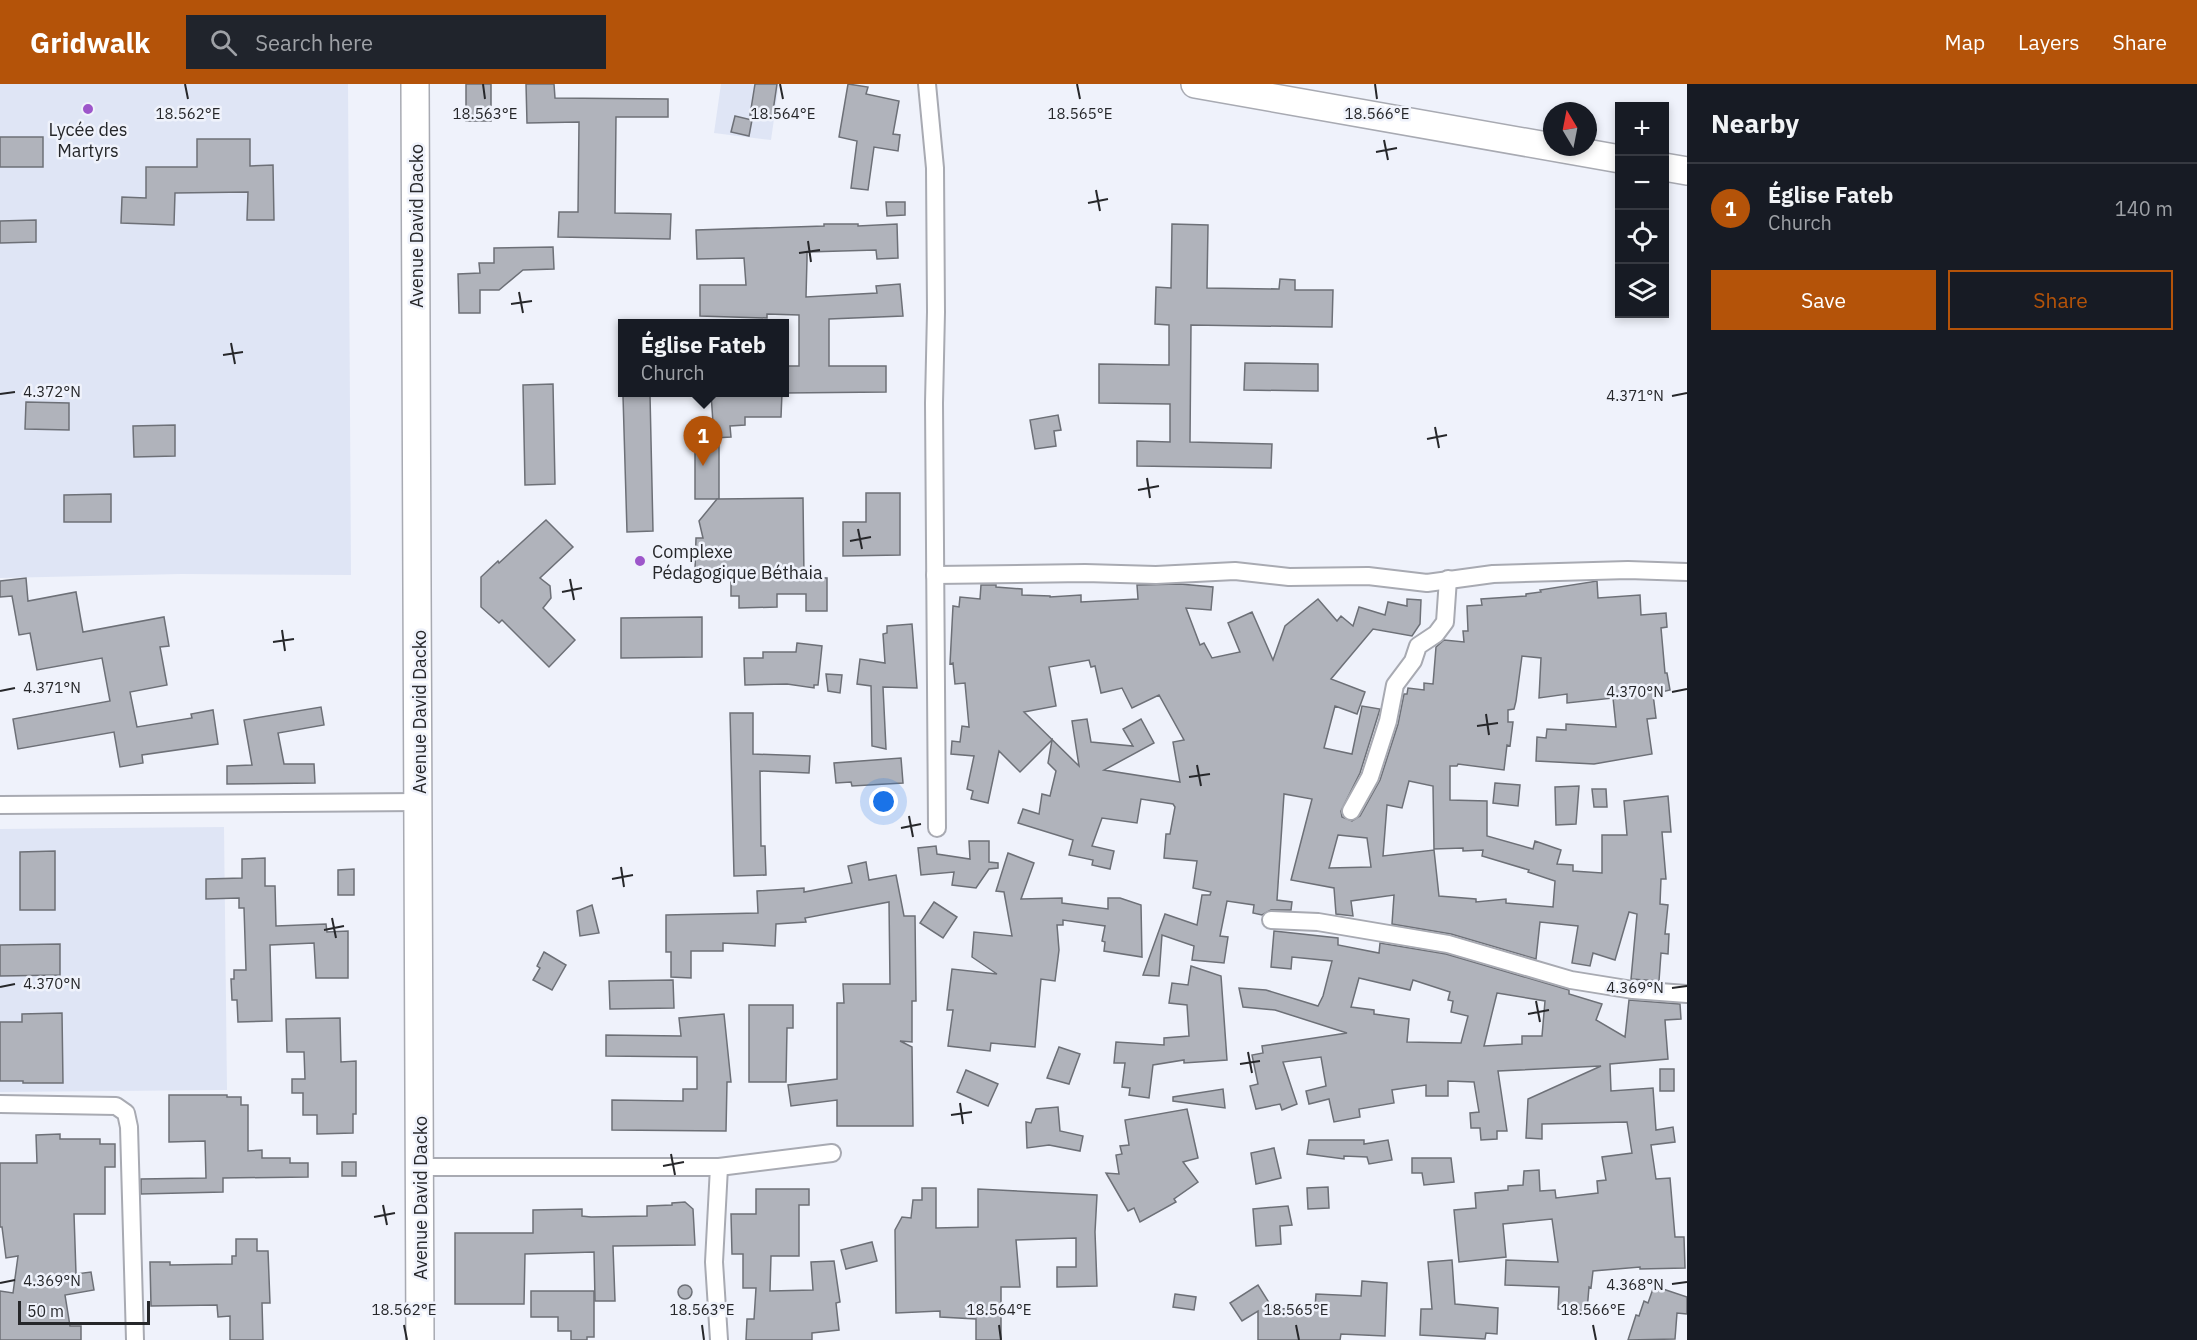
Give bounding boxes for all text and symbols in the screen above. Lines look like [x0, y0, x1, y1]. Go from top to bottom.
search box [186, 15, 606, 69]
text: Gridwalk [30, 24, 150, 61]
icon: search [207, 26, 240, 59]
text: Search here [255, 28, 373, 57]
text: Map [1945, 28, 1985, 56]
text: Layers [2018, 28, 2080, 56]
text: Share [2113, 28, 2167, 56]
marker: Lycée des Martyrs [81, 102, 95, 116]
north arrow [1543, 102, 1597, 156]
map controls [1615, 102, 1669, 318]
button: + [1615, 102, 1669, 156]
text: 18.562°E [156, 104, 220, 123]
text: 18.563°E [453, 104, 517, 123]
text: 18.564°E [751, 104, 815, 123]
text: 18.565°E [1048, 104, 1112, 123]
text: 18.566°E [1345, 104, 1409, 123]
text: Nearby [1711, 106, 1799, 140]
place label: Lycée des Martyrs [48, 118, 128, 162]
street label: Avenue David Dacko [405, 144, 428, 308]
button: − [1615, 156, 1669, 210]
text: Église Fateb [1768, 180, 1893, 209]
text: 1 [1725, 195, 1737, 222]
text: 140 m [2115, 195, 2173, 222]
text: Church [1768, 209, 1832, 236]
button: locate [1615, 210, 1669, 264]
button: layers [1615, 264, 1669, 318]
button: Save [1711, 270, 1936, 330]
button: Share [1948, 270, 2173, 330]
popup [618, 319, 789, 397]
text: Église Fateb [641, 330, 766, 359]
text: Church [641, 359, 705, 386]
text: 4.372°N [23, 382, 81, 401]
text: 4.371°N [1606, 386, 1664, 405]
pin: 1 [684, 416, 722, 466]
place label: Complexe Pédagogique Béthaia [652, 540, 823, 584]
marker: Complexe Pédagogique Béthaia [633, 554, 647, 568]
street label: Avenue David Dacko [408, 630, 431, 794]
text: 4.371°N [23, 678, 81, 697]
text: 4.370°N [1606, 682, 1664, 701]
your location [869, 787, 898, 816]
text: 4.370°N [23, 974, 81, 993]
text: 4.369°N [1606, 978, 1664, 997]
street label: Avenue David Dacko [409, 1116, 432, 1280]
text: 4.369°N [23, 1271, 81, 1290]
text: 4.368°N [1606, 1275, 1664, 1294]
scale bar [18, 1298, 150, 1326]
text: 18.562°E [372, 1300, 436, 1319]
text: 18.563°E [670, 1300, 734, 1319]
text: 18.564°E [967, 1300, 1031, 1319]
text: 18.565°E [1264, 1300, 1328, 1319]
text: 18.566°E [1561, 1300, 1625, 1319]
text: 50 m [27, 1301, 64, 1321]

